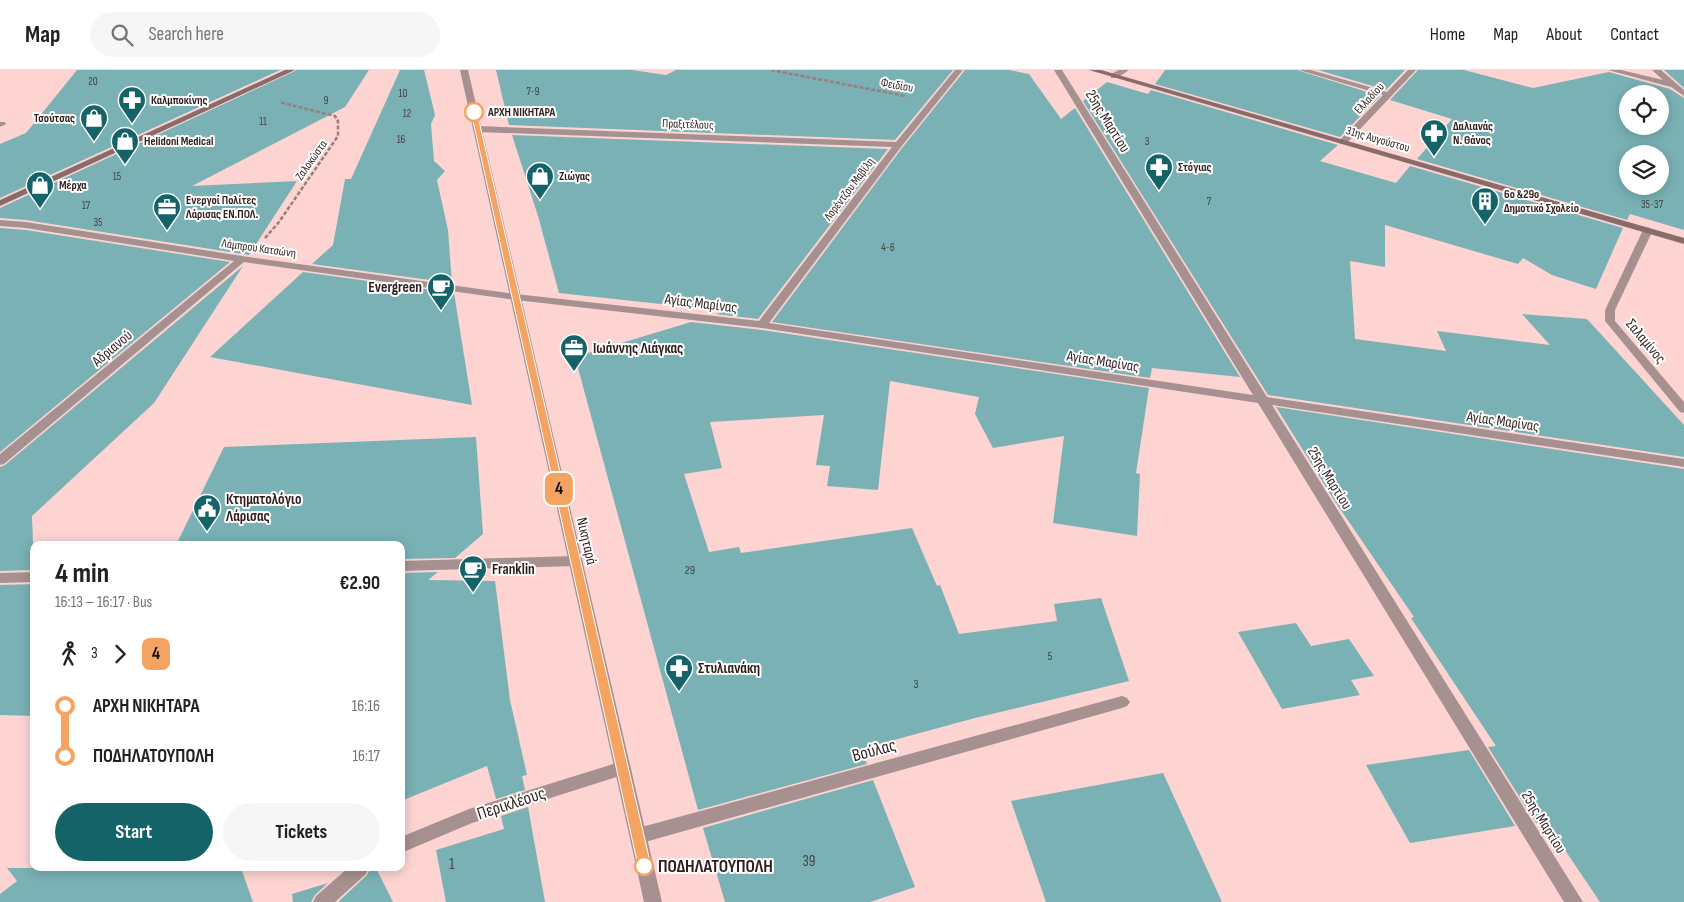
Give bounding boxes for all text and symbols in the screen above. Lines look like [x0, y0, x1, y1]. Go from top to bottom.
search box [90, 12, 440, 57]
text: Map [25, 20, 60, 49]
icon: search [108, 21, 136, 49]
text: Search here [148, 23, 224, 46]
text: Home [1430, 24, 1465, 45]
text: Map [1493, 24, 1518, 45]
text: About [1546, 24, 1582, 45]
text: Contact [1610, 24, 1659, 45]
house number: 20 [88, 75, 98, 88]
street label: Φειδίου [880, 75, 914, 96]
street label: Ελλαδίου [1351, 80, 1388, 117]
pharmacy icon: Καλμποκίνης [117, 85, 147, 124]
house number: 7-9 [527, 85, 540, 98]
map controls [1619, 85, 1669, 195]
button: locate [1619, 85, 1669, 135]
street label: 25ης Μαρτίου [1081, 86, 1134, 156]
house number: 10 [399, 87, 407, 100]
place label: Καλμποκίνης [151, 93, 208, 108]
house number: 9 [324, 94, 329, 107]
marker: ΑΡΧΗ ΝΙΚΗΤΑΡΑ [464, 102, 484, 122]
shop icon: Τσούτσας [79, 103, 109, 142]
place label: ΑΡΧΗ ΝΙΚΗΤΑΡΑ [487, 105, 556, 120]
house number: 12 [403, 107, 412, 120]
place label: Τσούτσας [34, 111, 75, 126]
house number: 11 [259, 115, 267, 128]
street label: Πραξιτέλους [662, 116, 714, 133]
pharmacy icon: Δαλιανάς Ν. Θάνος [1419, 118, 1449, 157]
place label: Δαλιανάς Ν. Θάνος [1453, 119, 1493, 148]
street label: 31ης Αυγούστου [1344, 123, 1411, 156]
shop icon: Helidoni Medical [110, 126, 140, 165]
house number: 16 [397, 133, 406, 146]
place label: Helidoni Medical [144, 134, 213, 149]
house number: 3 [1145, 135, 1150, 148]
street label: Ζαλοκώστα [292, 137, 331, 183]
button: layers [1619, 145, 1669, 195]
pharmacy icon: Στόγιας [1144, 152, 1174, 191]
street label: Λορέντζου Μαβίλη [820, 155, 878, 224]
place label: Στόγιας [1178, 160, 1212, 175]
shop icon: Ζιώγας [525, 161, 555, 200]
place label: Ζιώγας [559, 169, 590, 184]
shop icon: Μέρχα [25, 170, 55, 209]
house number: 15 [113, 170, 121, 183]
place label: Μέρχα [59, 178, 87, 193]
building icon: 6ο &29ο Δημοτικό Σχολείο [1470, 186, 1500, 225]
place label: 6ο &29ο Δημοτικό Σχολείο [1504, 187, 1579, 216]
office icon: Ενεργοί Πολίτες Λάρισας ΕΝ.ΠΟΛ. [152, 192, 182, 231]
place label: Ενεργοί Πολίτες Λάρισας ΕΝ.ΠΟΛ. [185, 193, 259, 222]
house number: 7 [1207, 195, 1212, 208]
house number: 35-37 [1641, 198, 1664, 211]
house number: 17 [82, 199, 91, 212]
house number: 35 [93, 216, 103, 229]
street label: Λάμπρου Κατσώνη [220, 236, 297, 261]
house number: 4-6 [881, 241, 895, 254]
cafe icon: Evergreen [426, 272, 456, 311]
place label: Evergreen [368, 278, 422, 297]
street label: Αγίας Μαρίνας [663, 290, 738, 317]
street label: Σαλαμίνος [1621, 315, 1670, 368]
street label: Αδριανού [87, 326, 136, 371]
office icon: Ιωάννης Λιάγκας [559, 333, 589, 372]
place label: Ιωάννης Λιάγκας [593, 339, 683, 358]
street label: Αγίας Μαρίνας [1064, 346, 1141, 377]
street label: Αγίας Μαρίνας [1465, 407, 1540, 436]
street label: 25ης Μαρτίου [1303, 443, 1356, 513]
line badge: 4 [543, 473, 575, 505]
text: 4 [555, 478, 563, 499]
place label: Κτηματολόγιο Λάρισας [225, 490, 302, 526]
public building icon: Κτηματολόγιο Λάρισας [192, 493, 222, 532]
street label: Νικηταρά [572, 516, 601, 567]
cafe icon: Franklin [458, 554, 488, 593]
text: 4 min [55, 557, 109, 590]
place label: Franklin [492, 560, 535, 579]
house number: 29 [685, 563, 695, 578]
text: €2.90 [340, 572, 380, 595]
text: 16:13 – 16:17 · Bus [55, 593, 152, 612]
icon: walk [55, 640, 83, 668]
icon: forward [106, 640, 134, 668]
text: 4 [152, 643, 160, 664]
text: 3 [91, 644, 98, 663]
house number: 5 [1048, 649, 1053, 664]
pharmacy icon: Στυλιανάκη [664, 653, 694, 692]
place label: Στυλιανάκη [698, 659, 760, 678]
house number: 3 [913, 677, 919, 692]
text: ΑΡΧΗ ΝΙΚΗΤΑΡΑ [93, 695, 199, 718]
text: 16:16 [352, 697, 380, 716]
street label: Βούλας [850, 735, 898, 766]
text: ΠΟΔΗΛΑΤΟΥΠΟΛΗ [93, 745, 214, 768]
text: 16:17 [352, 747, 380, 766]
street label: Περικλέους [474, 783, 548, 824]
street label: 25ης Μαρτίου [1517, 787, 1570, 857]
button: Start [55, 803, 213, 861]
button: Tickets [223, 803, 380, 861]
house number: 39 [803, 852, 815, 871]
house number: 1 [449, 855, 455, 874]
marker: ΠΟΔΗΛΑΤΟΥΠΟΛΗ [634, 856, 654, 876]
place label: ΠΟΔΗΛΑΤΟΥΠΟΛΗ [658, 856, 773, 877]

